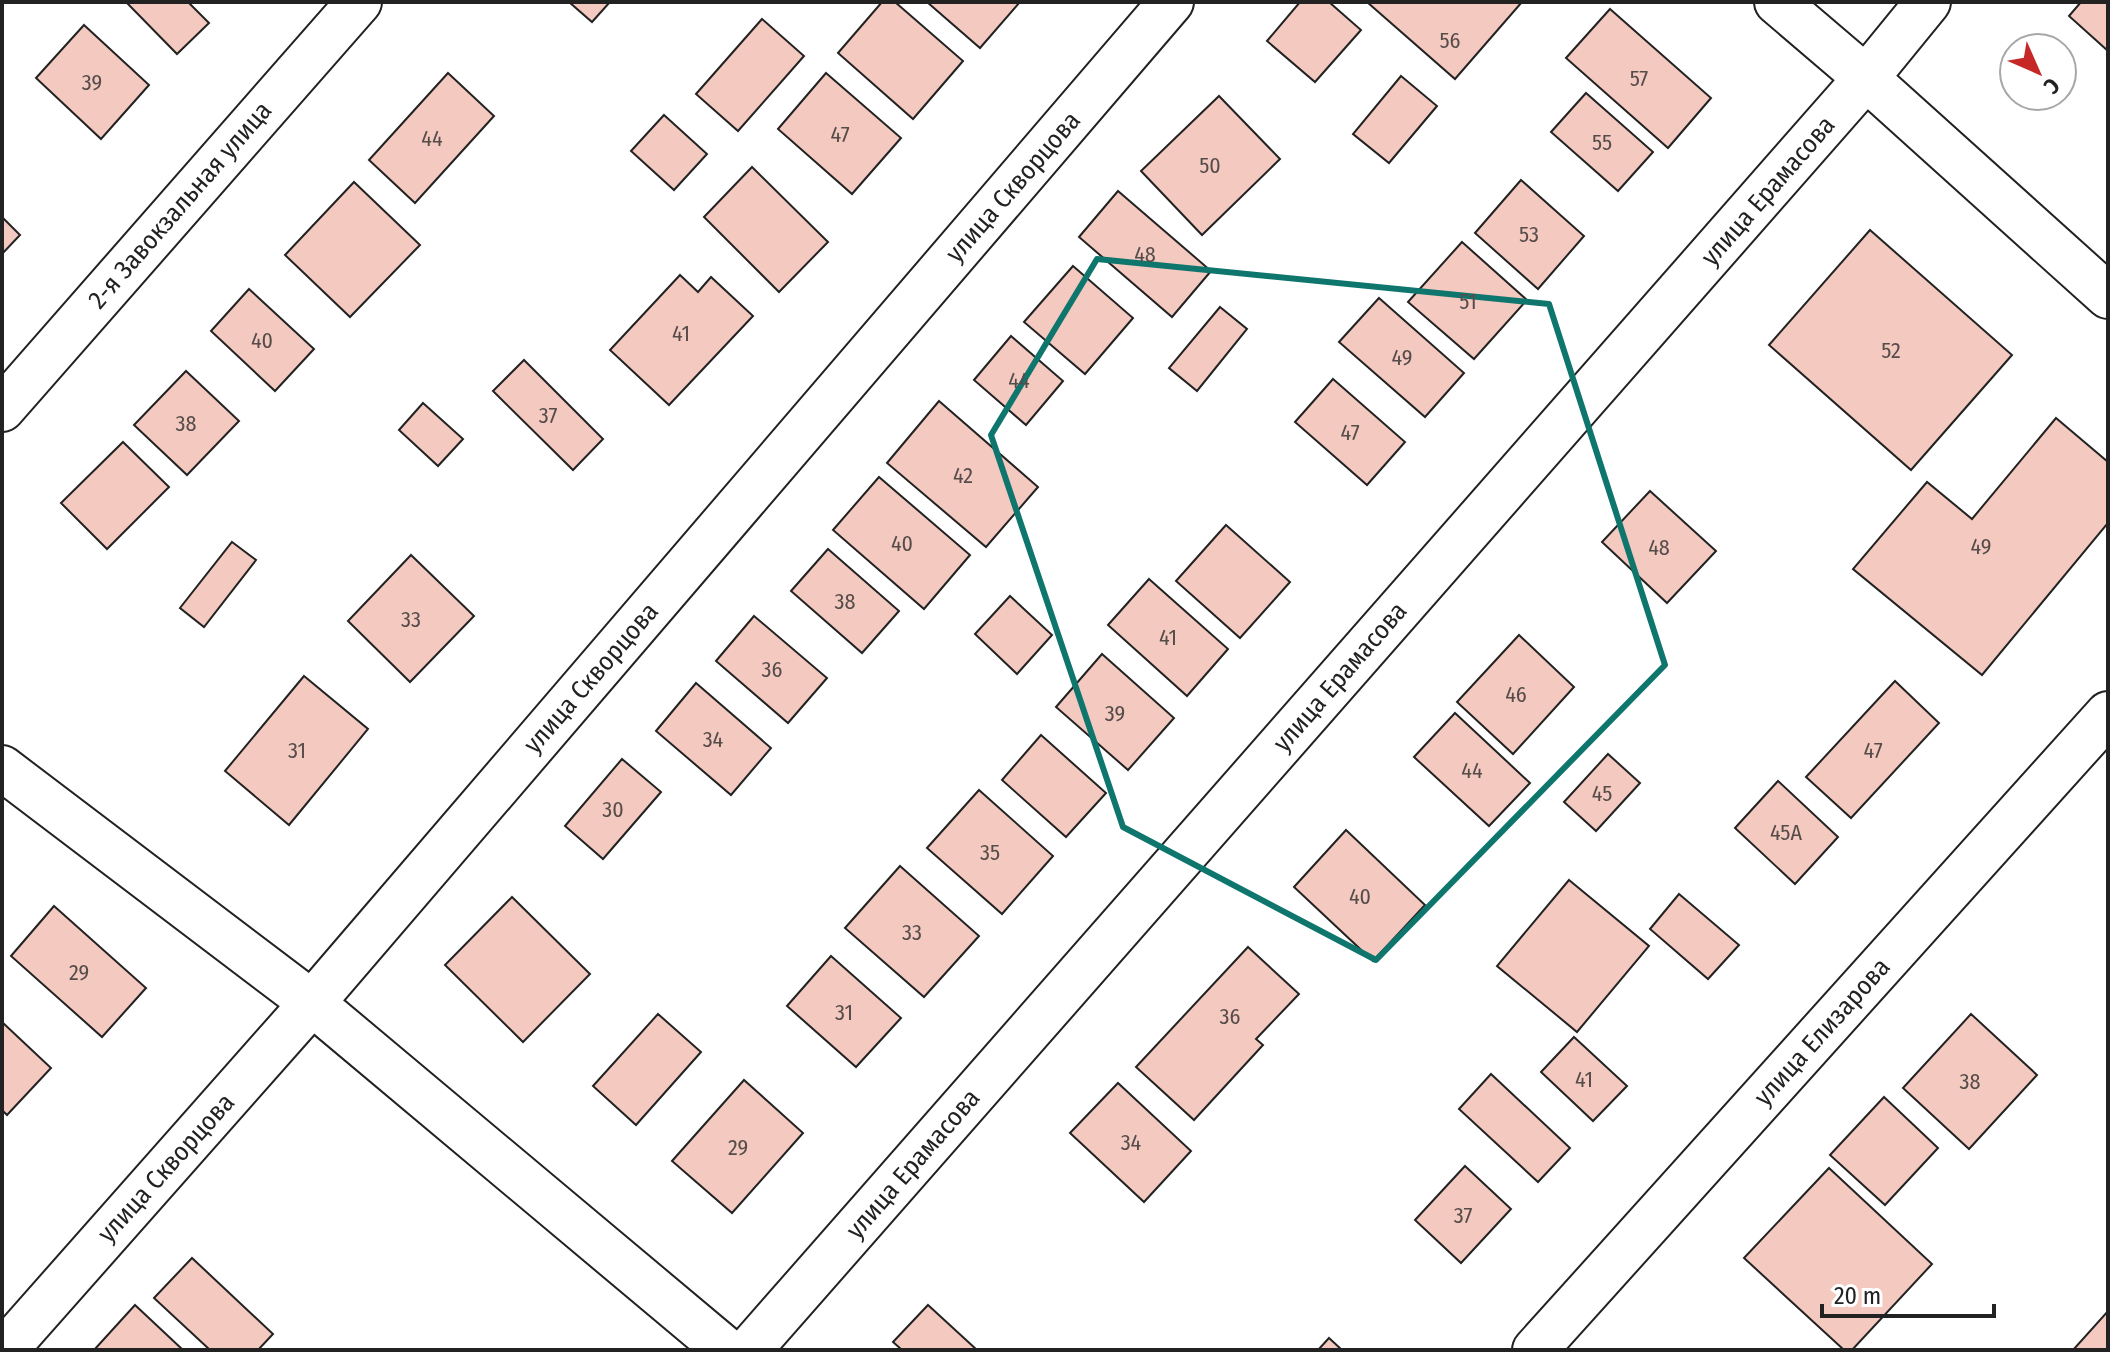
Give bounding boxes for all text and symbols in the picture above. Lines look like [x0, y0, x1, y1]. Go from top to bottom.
house number: 56 [1439, 27, 1461, 54]
north arrow [1998, 32, 2078, 112]
house number: 57 [1630, 65, 1648, 92]
house number: 39 [82, 69, 102, 96]
text: С [2038, 72, 2065, 100]
street label: 2-я Завокзальная улица [82, 95, 278, 315]
street label: улица Скворцова [939, 105, 1087, 269]
street label: улица Ерамасова [1695, 110, 1841, 272]
house number: 47 [830, 121, 850, 148]
house number: 44 [421, 125, 443, 152]
house number: 55 [1592, 129, 1612, 156]
house number: 50 [1199, 152, 1221, 179]
house number: 53 [1519, 221, 1539, 248]
house number: 48 [1134, 241, 1156, 268]
house number: 51 [1459, 288, 1477, 315]
house number: 41 [672, 320, 690, 347]
house number: 40 [251, 327, 273, 354]
house number: 52 [1881, 337, 1901, 364]
house number: 49 [1392, 344, 1412, 371]
house number: 44 [1008, 367, 1030, 394]
house number: 37 [539, 402, 557, 429]
house number: 38 [176, 410, 196, 437]
house number: 47 [1340, 419, 1360, 446]
house number: 42 [953, 462, 973, 489]
house number: 40 [891, 530, 913, 557]
house number: 49 [1971, 533, 1991, 560]
house number: 48 [1648, 534, 1670, 561]
house number: 38 [835, 588, 855, 615]
street label: улица Скворцова [517, 596, 665, 760]
street label: улица Ерамасова [1267, 596, 1413, 758]
house number: 33 [401, 606, 421, 633]
house number: 41 [1159, 624, 1177, 651]
house number: 36 [762, 656, 783, 683]
house number: 46 [1505, 681, 1527, 708]
house number: 39 [1105, 700, 1125, 727]
house number: 34 [703, 726, 724, 753]
house number: 31 [288, 737, 306, 764]
house number: 47 [1863, 737, 1883, 764]
house number: 44 [1461, 757, 1483, 784]
house number: 45 [1592, 780, 1612, 807]
house number: 30 [602, 796, 624, 823]
house number: 45А [1770, 819, 1802, 846]
house number: 35 [980, 839, 1000, 866]
house number: 40 [1349, 883, 1371, 910]
house number: 33 [902, 919, 922, 946]
street label: улица Елизарова [1748, 952, 1896, 1112]
house number: 29 [69, 959, 89, 986]
house number: 31 [835, 999, 853, 1026]
house number: 36 [1220, 1003, 1241, 1030]
house number: 41 [1575, 1066, 1593, 1093]
house number: 38 [1960, 1068, 1980, 1095]
street label: улица Ерамасова [840, 1083, 986, 1245]
street label: улица Скворцова [91, 1087, 241, 1249]
house number: 34 [1121, 1129, 1142, 1156]
house number: 29 [728, 1134, 748, 1161]
house number: 37 [1454, 1202, 1472, 1229]
scale bar [1822, 1268, 1994, 1318]
text: 20 m [1834, 1282, 1881, 1310]

